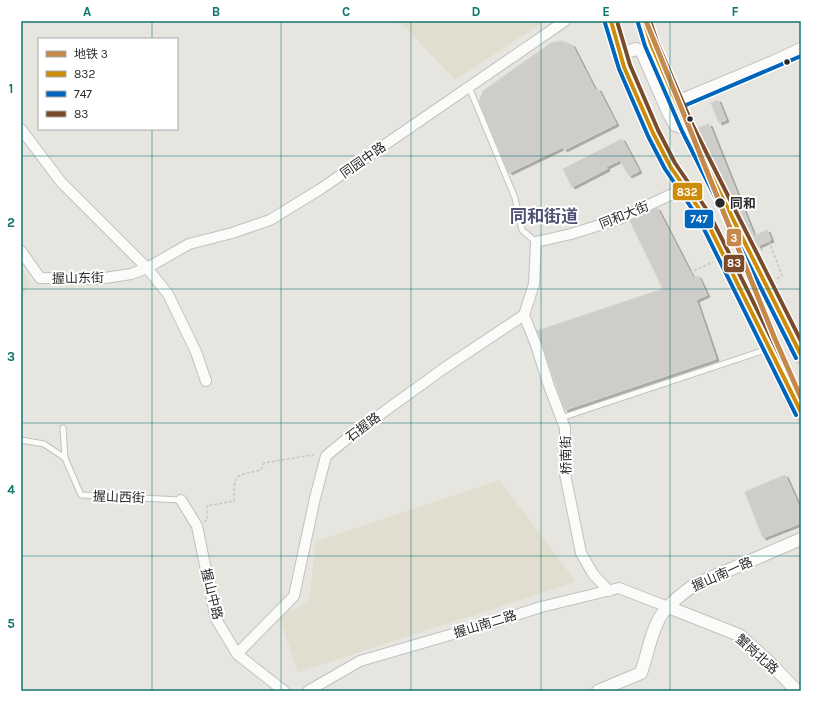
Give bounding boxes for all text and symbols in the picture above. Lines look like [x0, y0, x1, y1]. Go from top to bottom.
text: A [83, 4, 91, 19]
text: B [212, 4, 220, 19]
text: C [342, 4, 350, 19]
text: D [472, 4, 481, 19]
text: E [602, 4, 610, 19]
text: F [731, 4, 739, 19]
legend [38, 38, 178, 130]
text: 地铁 3 [74, 47, 108, 61]
unlabelled marker [782, 57, 792, 67]
text: 832 [74, 67, 95, 81]
text: 1 [9, 81, 13, 96]
text: 747 [74, 87, 92, 101]
text: 83 [74, 107, 88, 121]
unlabelled marker [685, 114, 695, 124]
street label: 同园中路 [337, 139, 389, 181]
line badge: 832 [672, 182, 703, 201]
text: 832 [677, 186, 698, 199]
marker: 同和 [713, 196, 727, 210]
place label: 同和 [730, 196, 756, 211]
street label: 同和大街 [597, 198, 651, 232]
district label: 同和街道 [510, 206, 578, 226]
line badge: 747 [684, 209, 714, 229]
text: 747 [690, 213, 708, 226]
text: 2 [7, 215, 15, 230]
line badge: 3 [726, 228, 742, 247]
text: 3 [731, 232, 738, 245]
line badge: 83 [723, 254, 745, 273]
text: 83 [727, 257, 741, 270]
street label: 握山东街 [52, 270, 104, 286]
text: 3 [7, 349, 15, 364]
street label: 石握路 [343, 409, 383, 445]
street label: 桥南街 [558, 435, 574, 475]
text: 4 [7, 482, 15, 497]
street label: 握山西街 [93, 489, 145, 505]
street label: 握山南一路 [689, 554, 755, 594]
street label: 握山中路 [198, 567, 226, 621]
street label: 握山南二路 [452, 607, 518, 641]
text: 5 [7, 616, 15, 631]
street label: 蟹岗北路 [733, 631, 781, 677]

